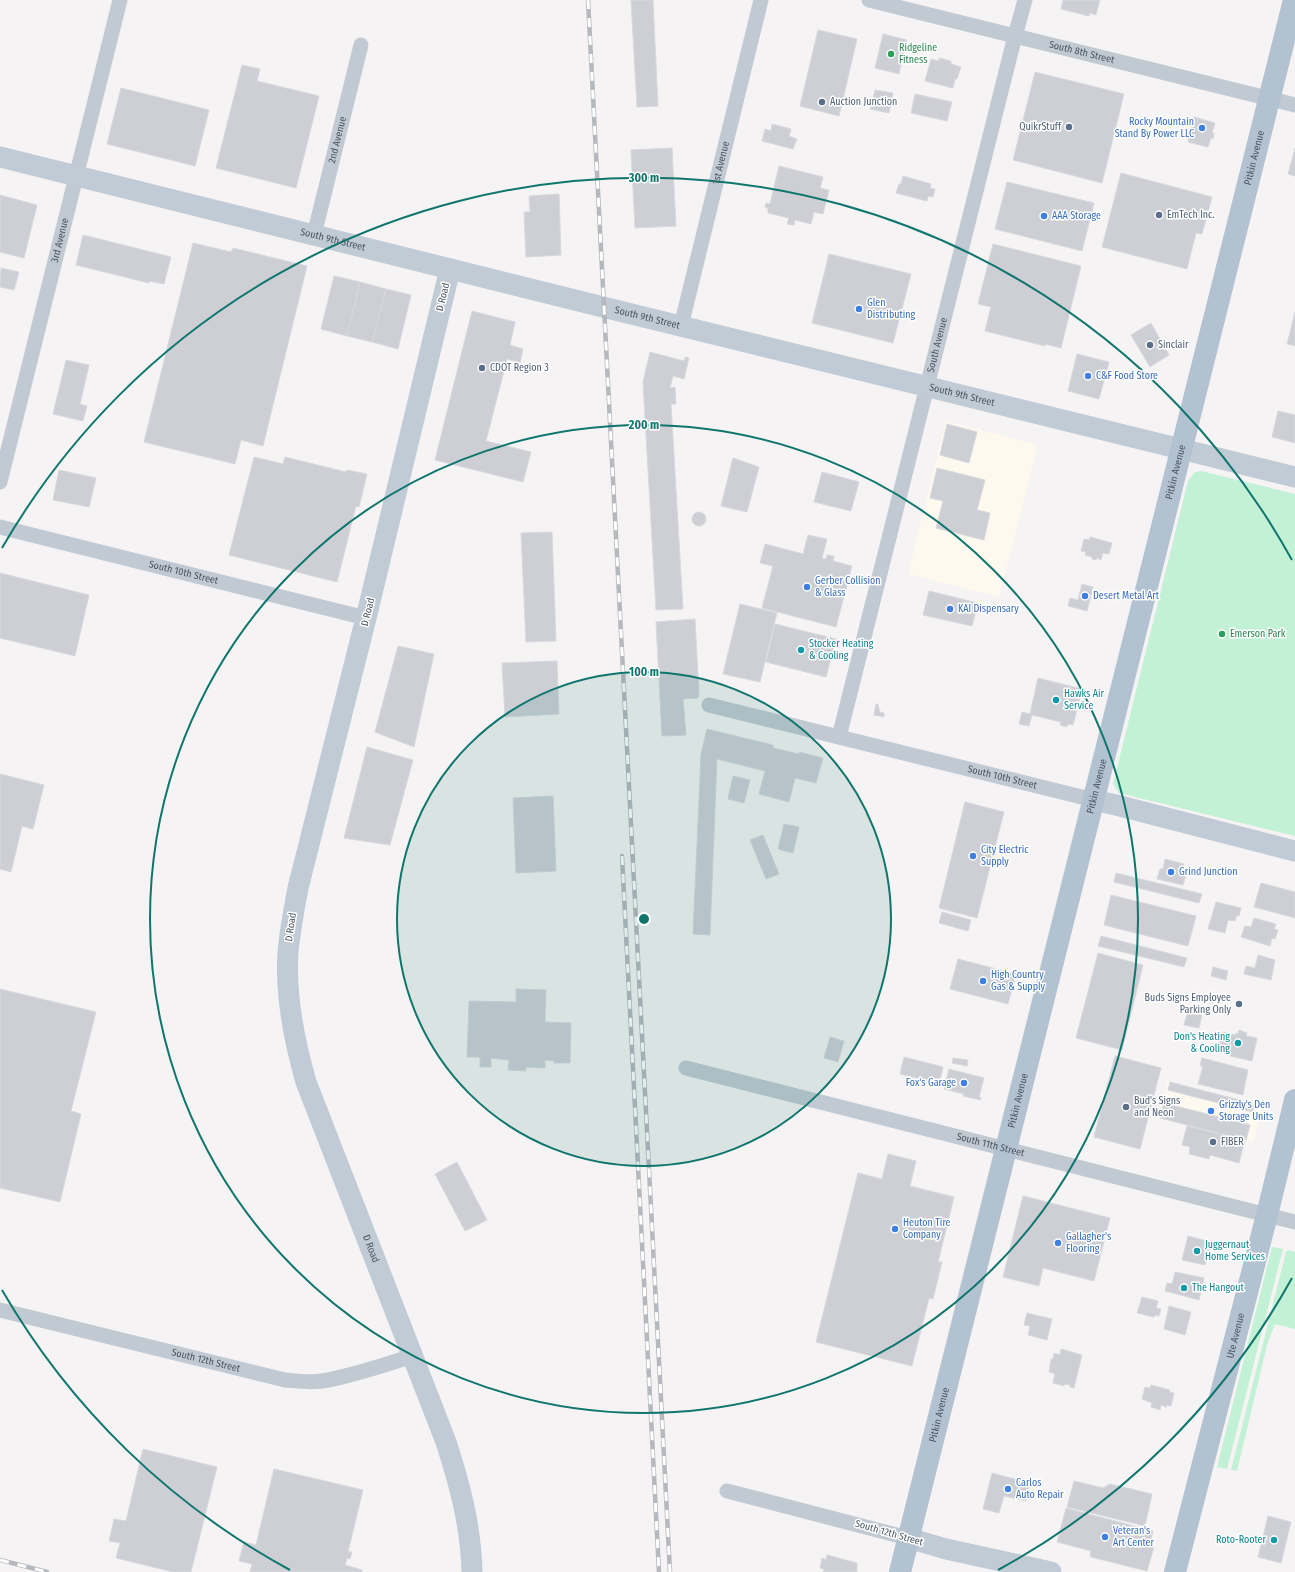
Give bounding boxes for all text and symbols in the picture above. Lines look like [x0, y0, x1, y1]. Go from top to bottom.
street label: South 8th Street [1048, 39, 1116, 66]
place label: Ridgeline Fitness [899, 42, 937, 66]
marker: Ridgeline Fitness [886, 49, 896, 59]
place label: Auction Junction [830, 96, 897, 108]
marker: Auction Junction [817, 97, 827, 107]
street label: 2nd Avenue [326, 115, 349, 164]
place label: Rocky Mountain Stand By Power LLC [1115, 116, 1194, 140]
place label: QuikrStuff [1019, 121, 1062, 133]
marker: QuikrStuff [1064, 122, 1074, 132]
marker: Rocky Mountain Stand By Power LLC [1197, 123, 1207, 133]
street label: Pitkin Avenue [1242, 129, 1267, 186]
street label: 1st Avenue [710, 140, 732, 186]
text: 300 m [628, 171, 659, 185]
place label: EmTech Inc. [1167, 209, 1215, 221]
place label: AAA Storage [1052, 210, 1101, 222]
marker: EmTech Inc. [1154, 210, 1164, 220]
marker: AAA Storage [1039, 211, 1049, 221]
street label: 3rd Avenue [49, 217, 71, 264]
street label: South 9th Street [299, 226, 367, 254]
street label: D Road [434, 282, 452, 312]
place label: Glen Distributing [867, 297, 915, 321]
street label: South 9th Street [613, 304, 682, 332]
marker: Glen Distributing [854, 304, 864, 314]
street label: South Avenue [925, 316, 950, 374]
place label: Sinclair [1158, 339, 1189, 351]
marker: Sinclair [1145, 340, 1155, 350]
place label: CDOT Region 3 [490, 362, 549, 374]
marker: CDOT Region 3 [477, 363, 487, 373]
place label: C&F Food Store [1096, 370, 1158, 382]
marker: C&F Food Store [1083, 371, 1093, 381]
street label: South 9th Street [928, 381, 997, 409]
text: 200 m [628, 418, 659, 432]
street label: Pitkin Avenue [1163, 443, 1188, 501]
street label: South 10th Street [147, 558, 220, 587]
place label: Gerber Collision & Glass [815, 575, 881, 599]
marker: Gerber Collision & Glass [802, 582, 812, 592]
place label: Desert Metal Art [1093, 590, 1160, 602]
marker: Desert Metal Art [1080, 591, 1090, 601]
street label: D Road [359, 597, 377, 627]
place label: KAI Dispensary [958, 603, 1019, 615]
marker: KAI Dispensary [945, 604, 955, 614]
place label: Emerson Park [1230, 628, 1286, 640]
marker: Emerson Park [1217, 629, 1227, 639]
place label: Stocker Heating & Cooling [809, 638, 874, 662]
marker: Stocker Heating & Cooling [796, 645, 806, 655]
text: 100 m [629, 665, 659, 679]
place label: Hawks Air Service [1064, 688, 1104, 712]
marker: Hawks Air Service [1051, 695, 1061, 705]
street label: Pitkin Avenue [1084, 758, 1110, 815]
street label: South 10th Street [966, 763, 1039, 792]
place label: City Electric Supply [981, 844, 1029, 868]
marker: City Electric Supply [968, 851, 978, 861]
place label: Grind Junction [1179, 866, 1238, 878]
marker: Grind Junction [1166, 867, 1176, 877]
street label: D Road [283, 912, 299, 942]
centre of rings [637, 912, 651, 926]
place label: High Country Gas & Supply [991, 969, 1046, 993]
marker: High Country Gas & Supply [978, 976, 988, 986]
place label: Buds Signs Employee Parking Only [1145, 992, 1232, 1016]
marker: Buds Signs Employee Parking Only [1234, 999, 1244, 1009]
place label: Don's Heating & Cooling [1174, 1031, 1230, 1055]
marker: Don's Heating & Cooling [1233, 1038, 1243, 1048]
street label: Pitkin Avenue [1006, 1072, 1031, 1129]
place label: Fox's Garage [906, 1077, 956, 1089]
marker: Fox's Garage [959, 1078, 969, 1088]
place label: Bud's Signs and Neon [1134, 1095, 1180, 1119]
place label: Grizzly's Den Storage Units [1219, 1099, 1273, 1123]
marker: Bud's Signs and Neon [1121, 1102, 1131, 1112]
marker: Grizzly's Den Storage Units [1206, 1106, 1216, 1116]
street label: South 11th Street [955, 1131, 1026, 1160]
place label: FIBER [1221, 1136, 1244, 1148]
marker: FIBER [1208, 1137, 1218, 1147]
place label: Heuton Tire Company [903, 1217, 951, 1241]
marker: Heuton Tire Company [890, 1224, 900, 1234]
place label: Gallagher's Flooring [1066, 1231, 1111, 1255]
street label: D Road [360, 1233, 382, 1264]
marker: Gallagher's Flooring [1053, 1238, 1063, 1248]
place label: Juggernaut Home Services [1205, 1239, 1265, 1263]
marker: Juggernaut Home Services [1192, 1246, 1202, 1256]
place label: The Hangout [1192, 1282, 1244, 1294]
marker: The Hangout [1179, 1283, 1189, 1293]
street label: Ute Avenue [1224, 1312, 1248, 1360]
street label: South 12th Street [170, 1346, 242, 1375]
street label: Pitkin Avenue [927, 1386, 952, 1443]
place label: Carlos Auto Repair [1016, 1477, 1064, 1501]
marker: Carlos Auto Repair [1003, 1484, 1013, 1494]
street label: South 12th Street [854, 1518, 925, 1549]
place label: Veteran's Art Center [1113, 1525, 1155, 1549]
marker: Veteran's Art Center [1100, 1532, 1110, 1542]
place label: Roto-Rooter [1216, 1534, 1267, 1546]
marker: Roto-Rooter [1269, 1535, 1279, 1545]

